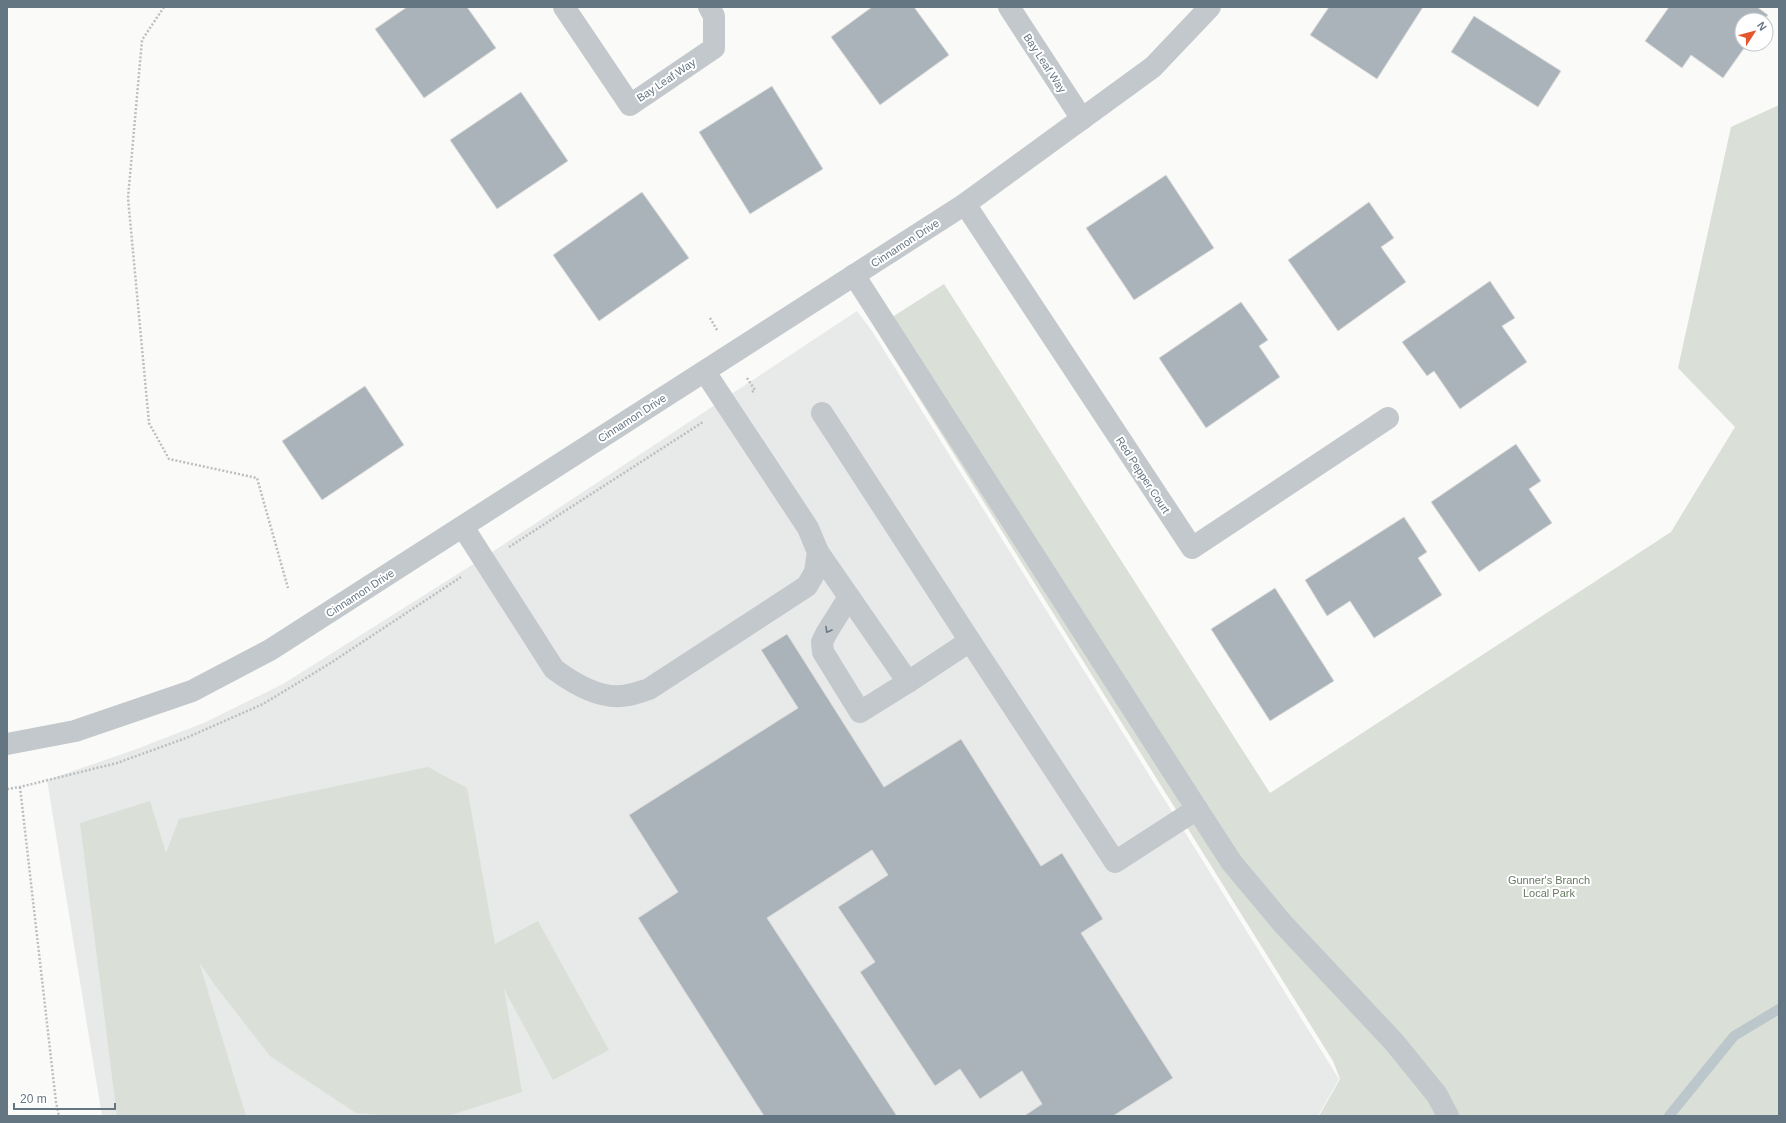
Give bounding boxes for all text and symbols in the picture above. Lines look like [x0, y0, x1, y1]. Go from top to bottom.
north arrow [1734, 12, 1774, 52]
text: N [1755, 19, 1769, 33]
street label: Bay Leaf Way [1021, 31, 1069, 95]
street label: Bay Leaf Way [634, 56, 698, 104]
street label: Cinnamon Drive [869, 216, 941, 270]
street label: Cinnamon Drive [596, 391, 668, 445]
street label: Red Pepper Court [1114, 435, 1172, 515]
street label: Cinnamon Drive [324, 566, 396, 620]
one-way arrow [826, 626, 833, 633]
park label: Gunner's Branch Local Park [1508, 874, 1590, 899]
scale bar [14, 1085, 115, 1111]
text: 20 m [20, 1092, 47, 1106]

